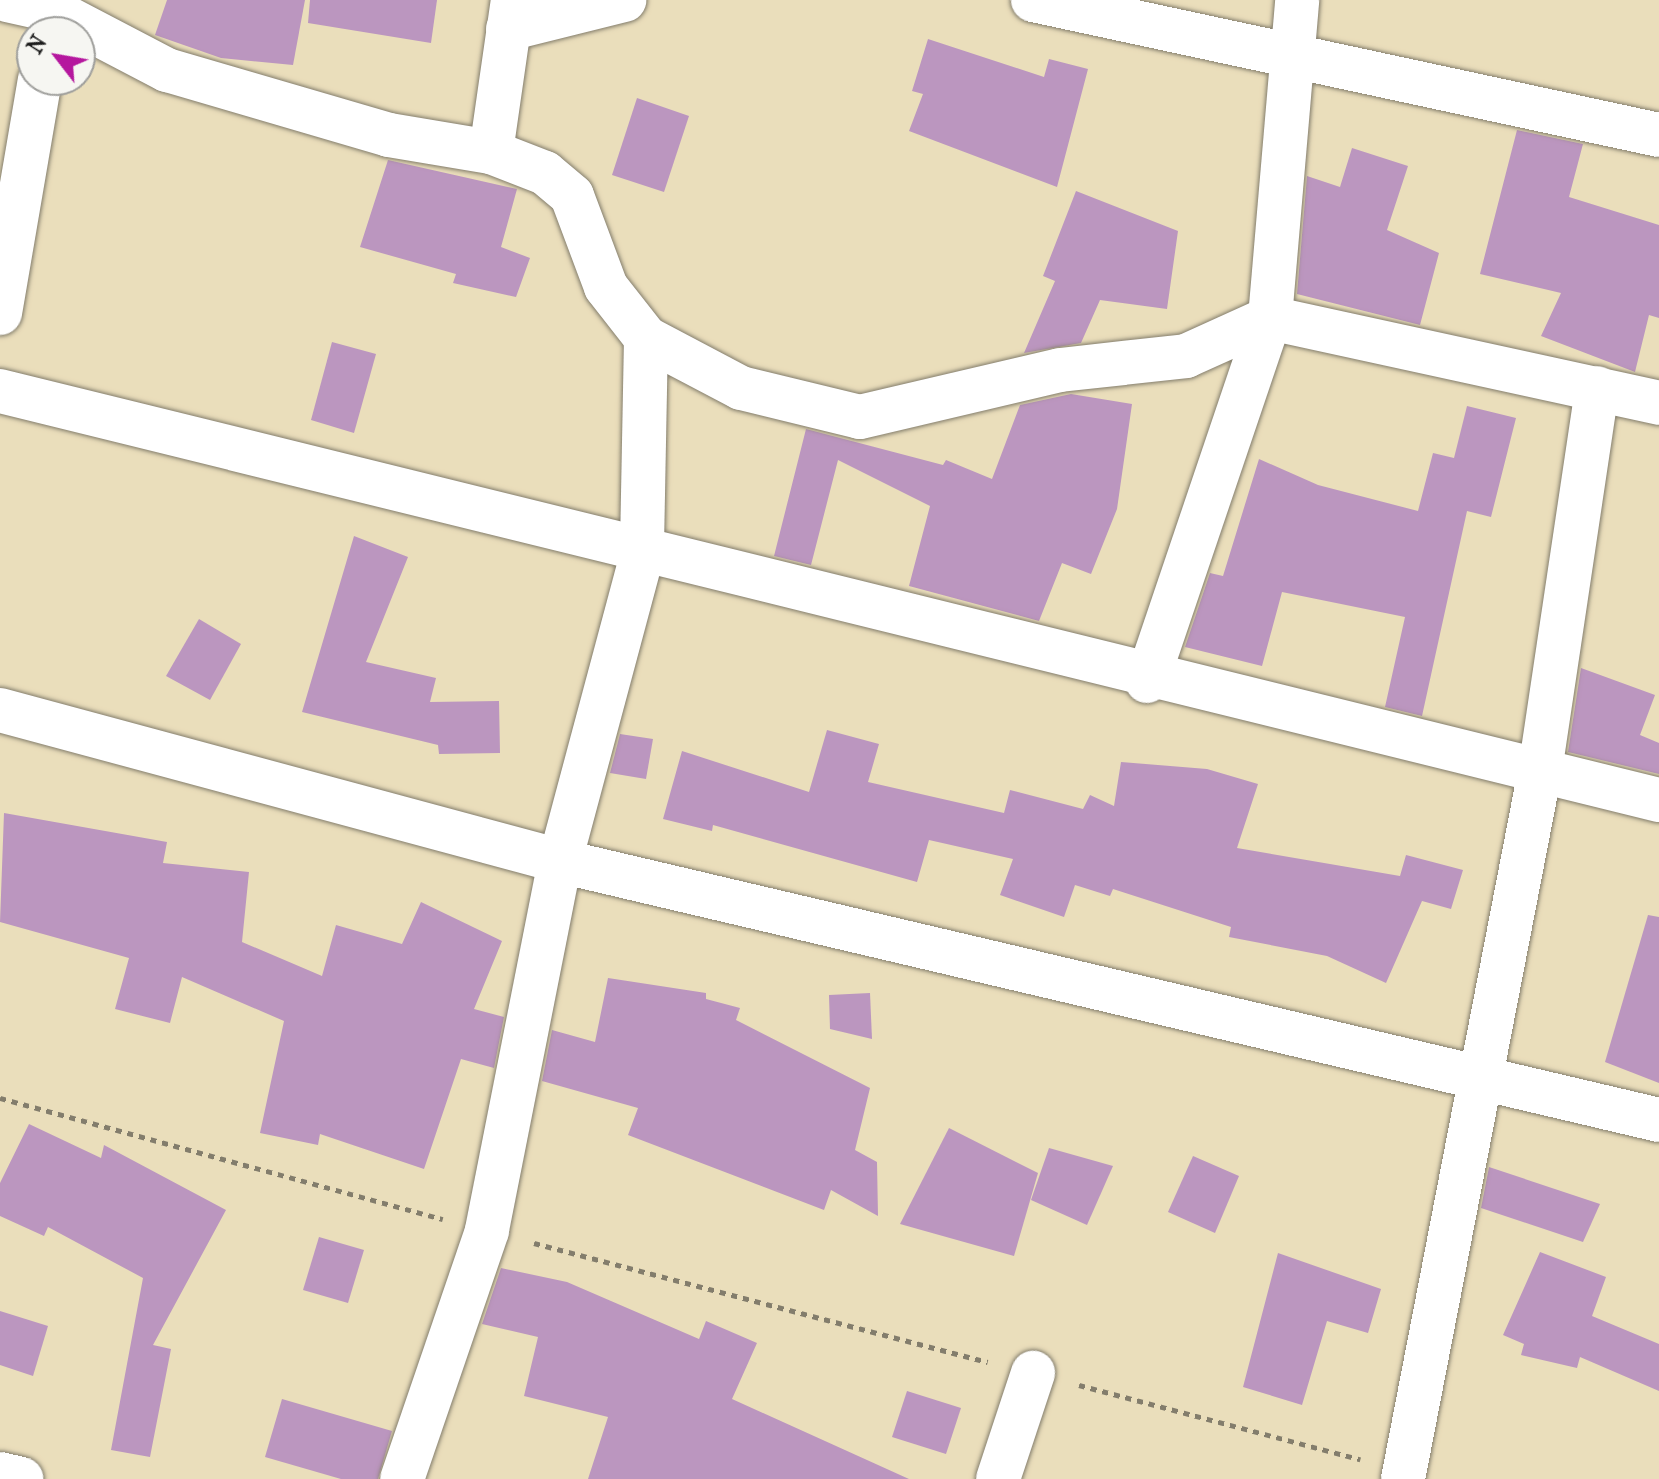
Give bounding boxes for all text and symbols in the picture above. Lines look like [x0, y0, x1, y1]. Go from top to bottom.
north arrow [16, 16, 96, 96]
text: N [22, 31, 53, 59]

